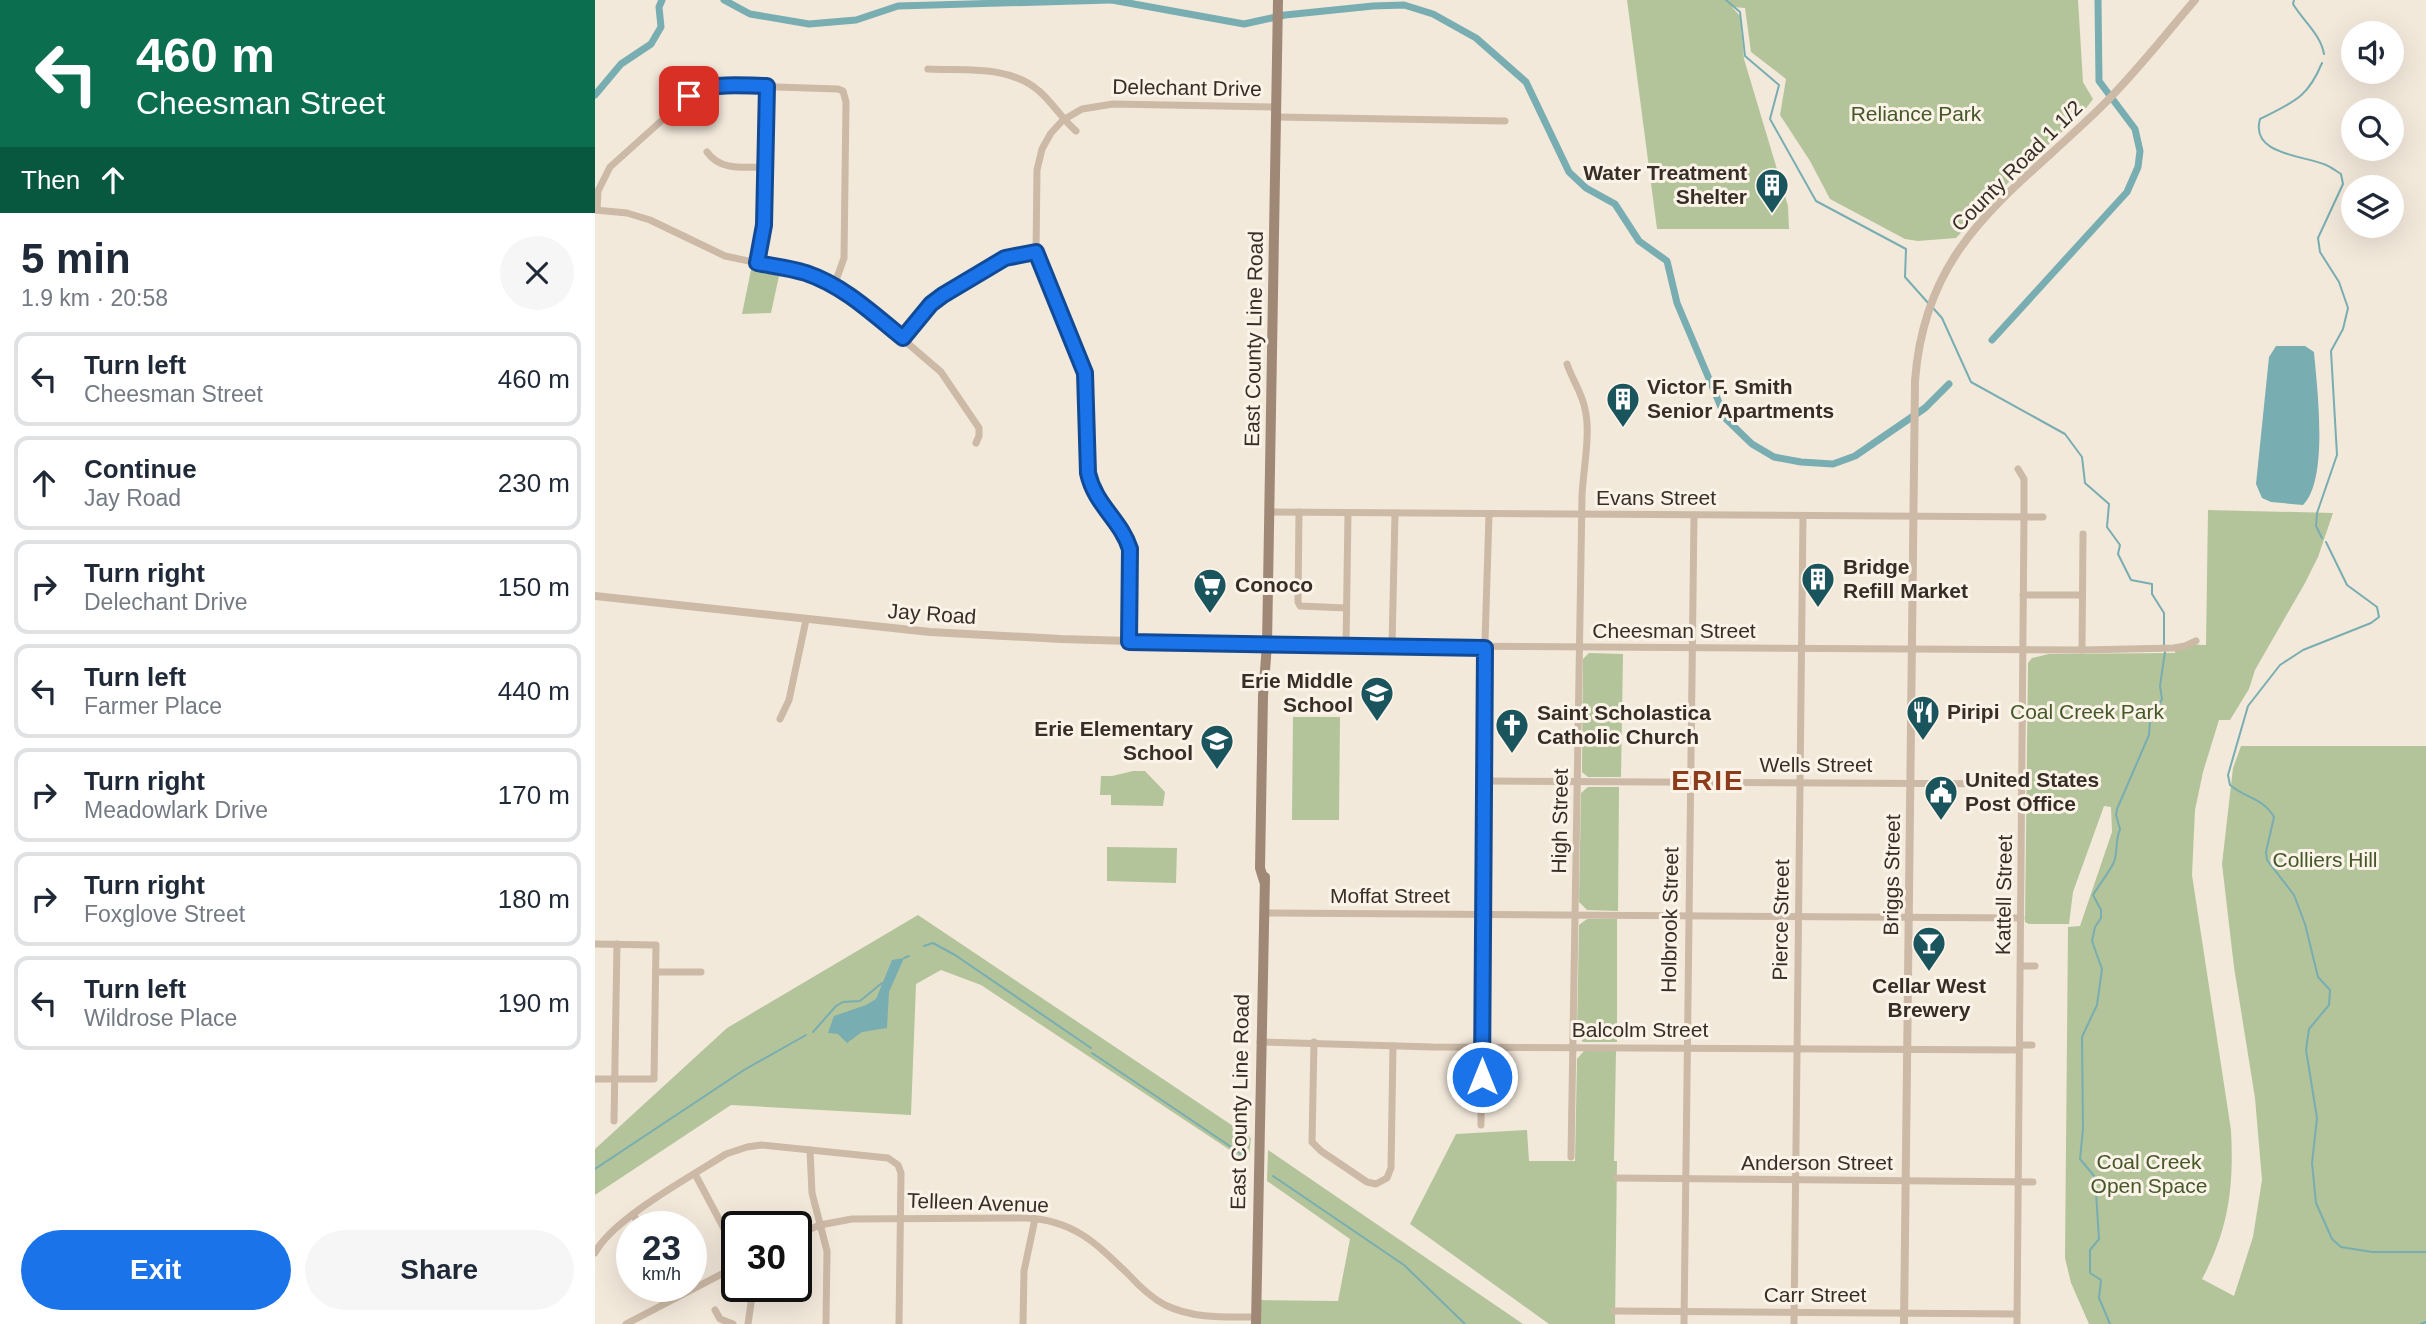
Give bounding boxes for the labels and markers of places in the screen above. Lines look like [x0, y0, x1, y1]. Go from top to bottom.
pin [659, 66, 719, 126]
place label: Water Treatment Shelter [1583, 161, 1747, 208]
building icon: Water Treatment Shelter [1753, 166, 1791, 215]
place label: Victor F. Smith Senior Apartments [1647, 375, 1834, 422]
building icon: Victor F. Smith Senior Apartments [1604, 380, 1642, 429]
place label: Bridge Refill Market [1843, 555, 1968, 602]
building icon: Bridge Refill Market [1799, 560, 1837, 609]
supermarket icon: Conoco [1191, 566, 1229, 615]
place label: Conoco [1235, 573, 1313, 596]
place label: Erie Middle School [1241, 669, 1353, 716]
school or university icon: Erie Middle School [1358, 674, 1396, 723]
restaurant icon: Piripi [1904, 693, 1942, 742]
place label: Piripi [1947, 700, 2000, 723]
place label: Saint Scholastica Catholic Church [1537, 701, 1711, 748]
church icon: Saint Scholastica Catholic Church [1493, 706, 1531, 755]
place label: Erie Elementary School [1034, 717, 1193, 764]
school or university icon: Erie Elementary School [1198, 722, 1236, 771]
place label: United States Post Office [1965, 768, 2099, 815]
public building icon: United States Post Office [1922, 773, 1960, 822]
bar icon: Cellar West Brewery [1910, 924, 1948, 973]
place label: Cellar West Brewery [1872, 974, 1986, 1021]

